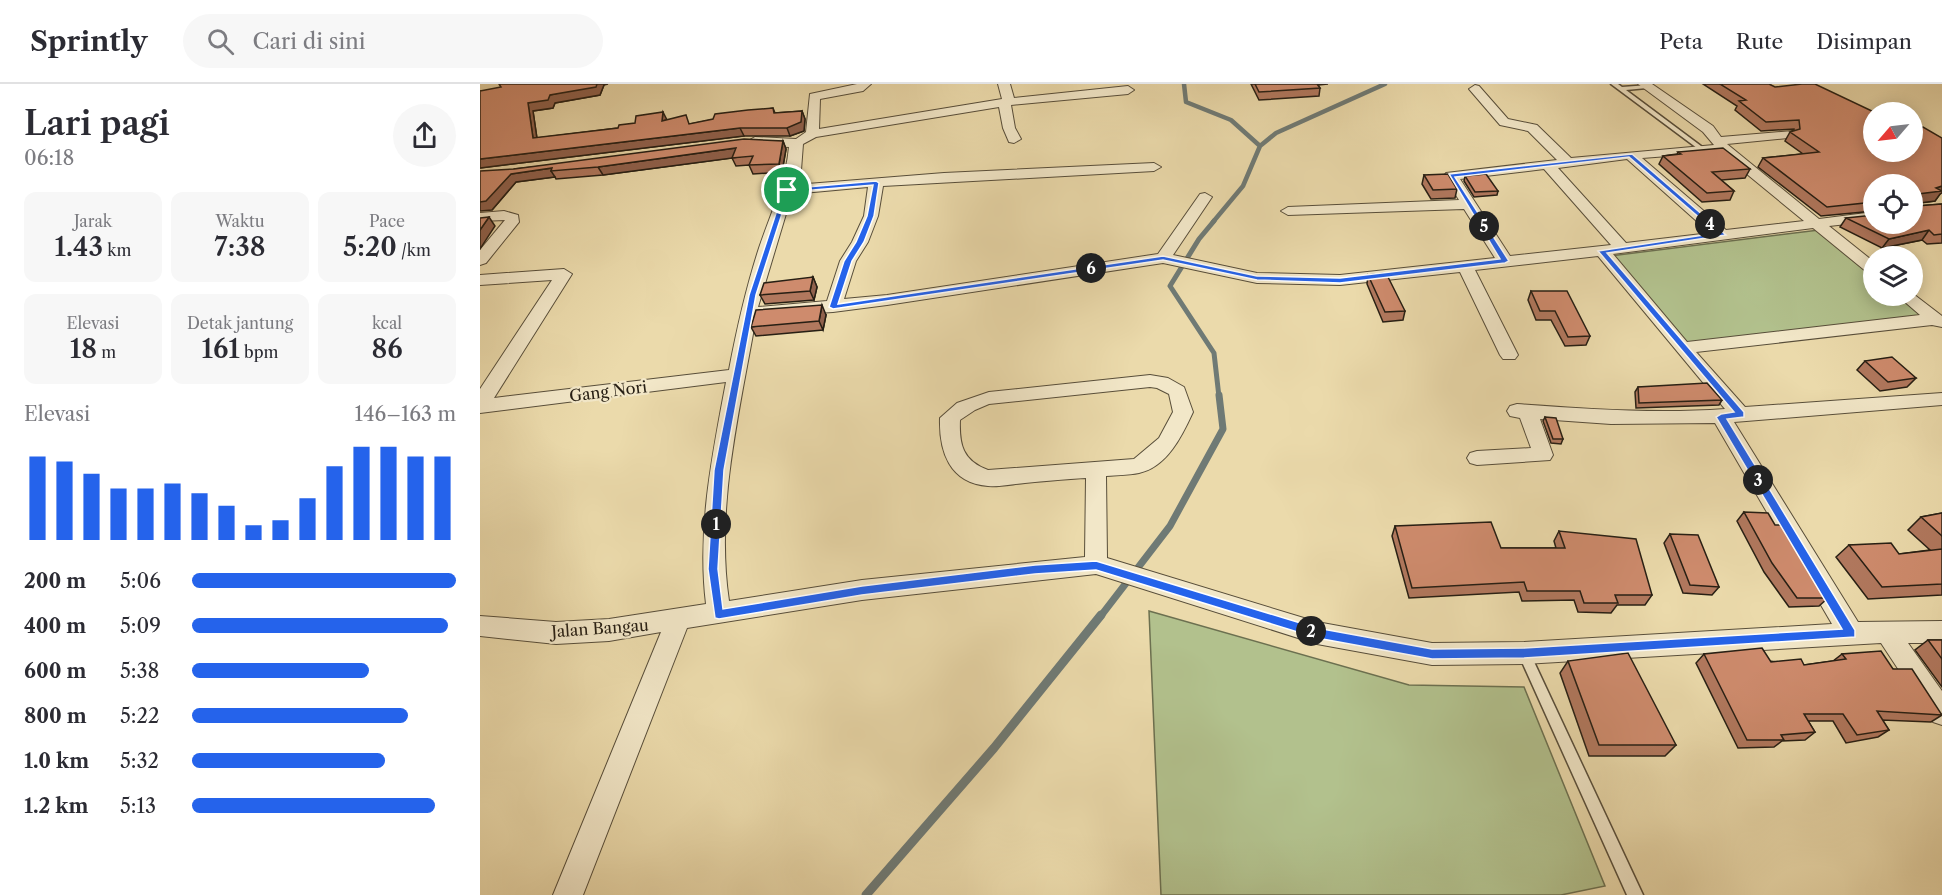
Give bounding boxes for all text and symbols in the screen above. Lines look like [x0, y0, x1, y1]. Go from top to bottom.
search box [183, 14, 603, 68]
text: Sprintly [30, 24, 147, 58]
icon: search [204, 25, 237, 58]
text: Cari di sini [252, 28, 366, 55]
text: Peta [1659, 29, 1703, 54]
text: Rute [1736, 29, 1783, 54]
text: Disimpan [1816, 29, 1912, 54]
north arrow [1863, 102, 1923, 162]
map controls [1863, 102, 1923, 306]
text: Lari pagi [24, 103, 170, 144]
button: share [393, 104, 456, 167]
text: 06:18 [24, 146, 74, 170]
pin [761, 164, 812, 215]
icon: arrive [770, 173, 803, 206]
button: locate [1863, 174, 1923, 234]
pin: 4 [1695, 209, 1725, 239]
text: Jarak [74, 211, 112, 231]
text: Waktu [215, 211, 265, 231]
text: Pace [369, 211, 405, 231]
pin: 5 [1469, 211, 1499, 241]
text: 4 [1705, 214, 1715, 234]
text: 5 [1480, 216, 1488, 236]
text: 1.43 [55, 231, 103, 263]
text: 7:38 [214, 231, 266, 263]
text: 5:20 [343, 231, 397, 263]
text: km [103, 240, 131, 260]
text: /km [397, 240, 431, 260]
button: layers [1863, 246, 1923, 306]
pin: 6 [1076, 253, 1106, 283]
text: 6 [1086, 258, 1096, 278]
text: Elevasi [67, 313, 119, 333]
text: Detak jantung [187, 313, 293, 333]
text: kcal [372, 313, 402, 333]
text: 18 [70, 333, 97, 365]
text: 161 [202, 333, 240, 365]
text: 86 [371, 333, 403, 365]
text: m [97, 342, 116, 362]
text: bpm [240, 342, 279, 362]
street label: Gang Nori [568, 376, 648, 406]
text: Elevasi [24, 402, 90, 426]
text: 146–163 m [355, 402, 456, 426]
pin: 3 [1743, 465, 1773, 495]
text: 3 [1753, 470, 1763, 490]
pin: 1 [701, 509, 731, 539]
text: 1 [712, 514, 720, 534]
text: 200 m [24, 569, 86, 593]
text: 5:06 [120, 569, 161, 593]
text: 400 m [24, 614, 86, 638]
text: 5:09 [120, 614, 161, 638]
street label: Jalan Bangau [548, 615, 650, 642]
pin: 2 [1296, 616, 1326, 646]
text: 2 [1306, 621, 1316, 641]
text: 600 m [24, 659, 86, 683]
text: 5:38 [120, 659, 159, 683]
text: 800 m [24, 704, 87, 728]
text: 5:22 [120, 704, 159, 728]
text: 1.0 km [24, 749, 89, 773]
text: 5:32 [120, 749, 159, 773]
text: 1.2 km [24, 794, 88, 818]
text: 5:13 [120, 794, 156, 818]

